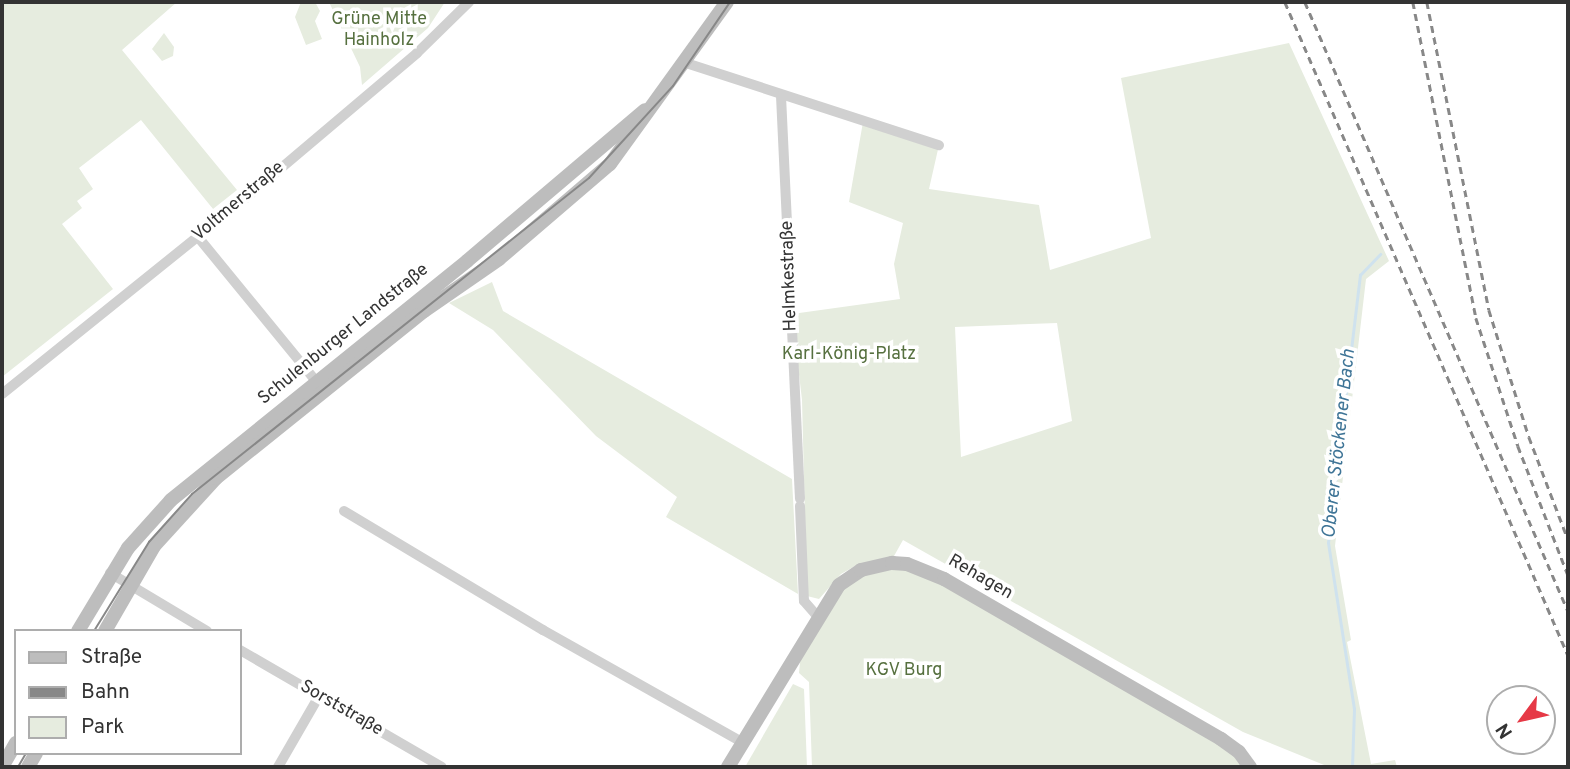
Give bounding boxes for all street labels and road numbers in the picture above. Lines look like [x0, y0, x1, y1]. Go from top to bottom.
street label: Voltmerstraße [189, 157, 289, 247]
street label: Helmkestraße [777, 220, 803, 332]
street label: Schulenburger Landstraße [254, 260, 434, 410]
street label: Rehagen [944, 551, 1016, 605]
street label: Sorststraße [296, 677, 386, 741]

